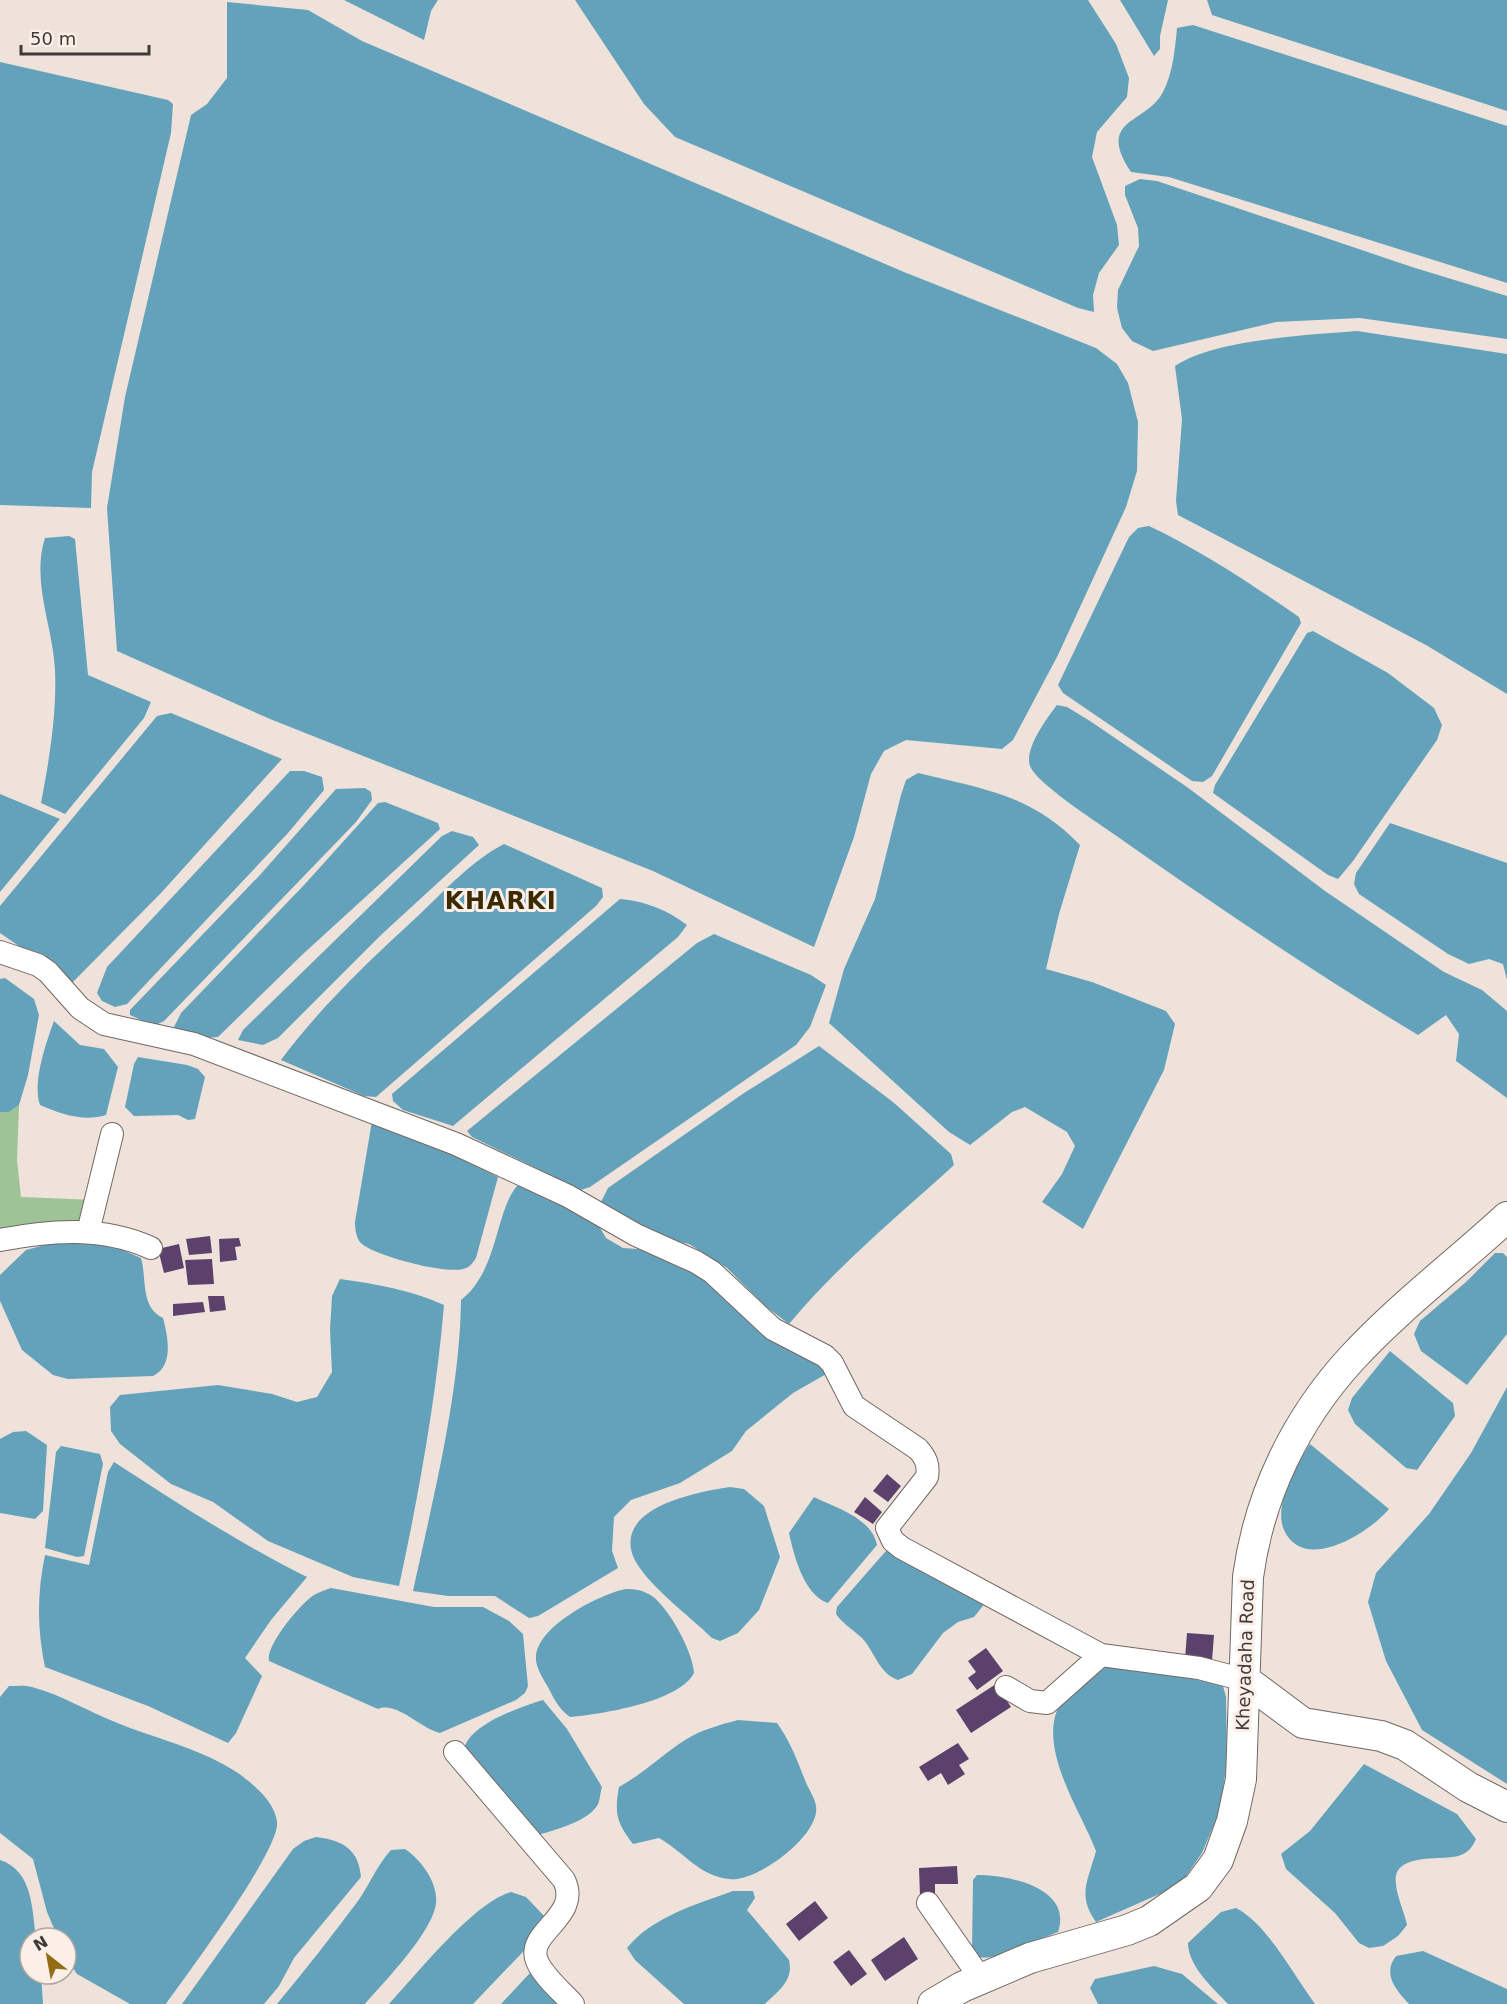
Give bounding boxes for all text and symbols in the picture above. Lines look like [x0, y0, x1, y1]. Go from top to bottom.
scale bar [21, 18, 148, 56]
text: 50 m [30, 28, 76, 49]
district label: KHARKI [445, 887, 557, 915]
street label: Kheyadaha Road [1232, 1579, 1258, 1731]
north arrow [18, 1926, 78, 1986]
text: N [30, 1932, 51, 1955]

